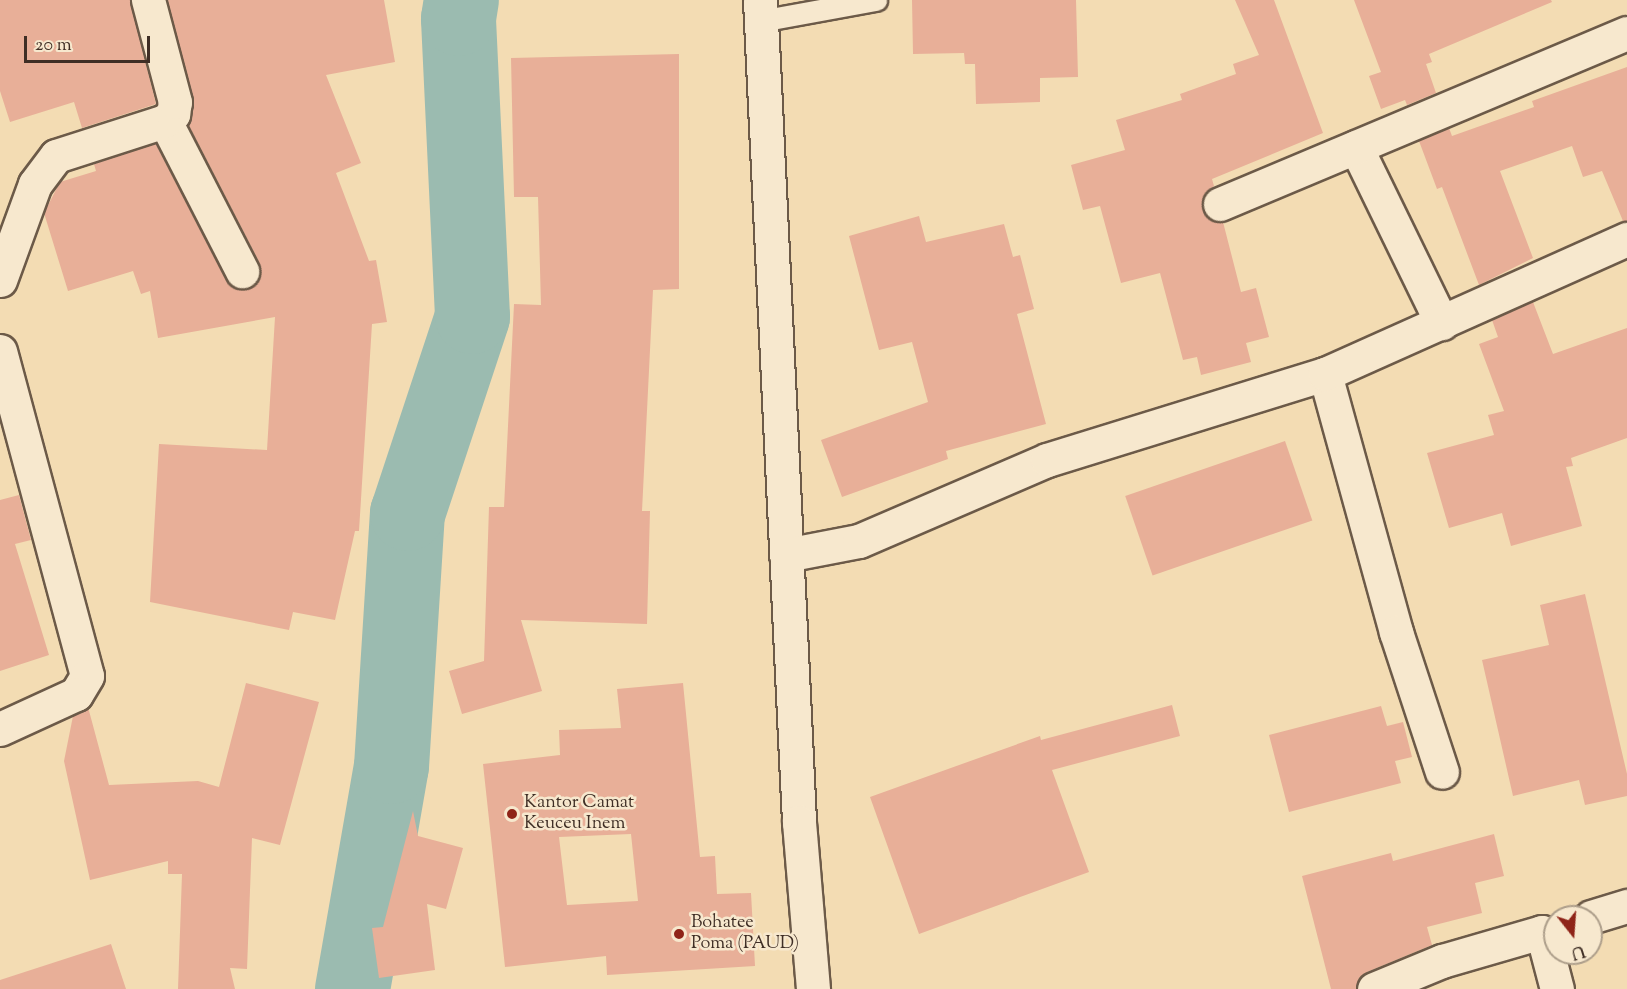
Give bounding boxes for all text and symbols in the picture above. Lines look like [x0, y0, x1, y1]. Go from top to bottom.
scale bar [27, 24, 153, 62]
text: 20 m [35, 33, 72, 59]
place label: Kantor Camat Keuceu Inem [524, 793, 634, 836]
marker: Kantor Camat Keuceu Inem [505, 807, 519, 821]
north arrow [1543, 905, 1603, 965]
place label: Bohatee Poma (PAUD) [691, 913, 799, 956]
marker: Bohatee Poma (PAUD) [672, 927, 686, 941]
text: U [1568, 938, 1587, 964]

